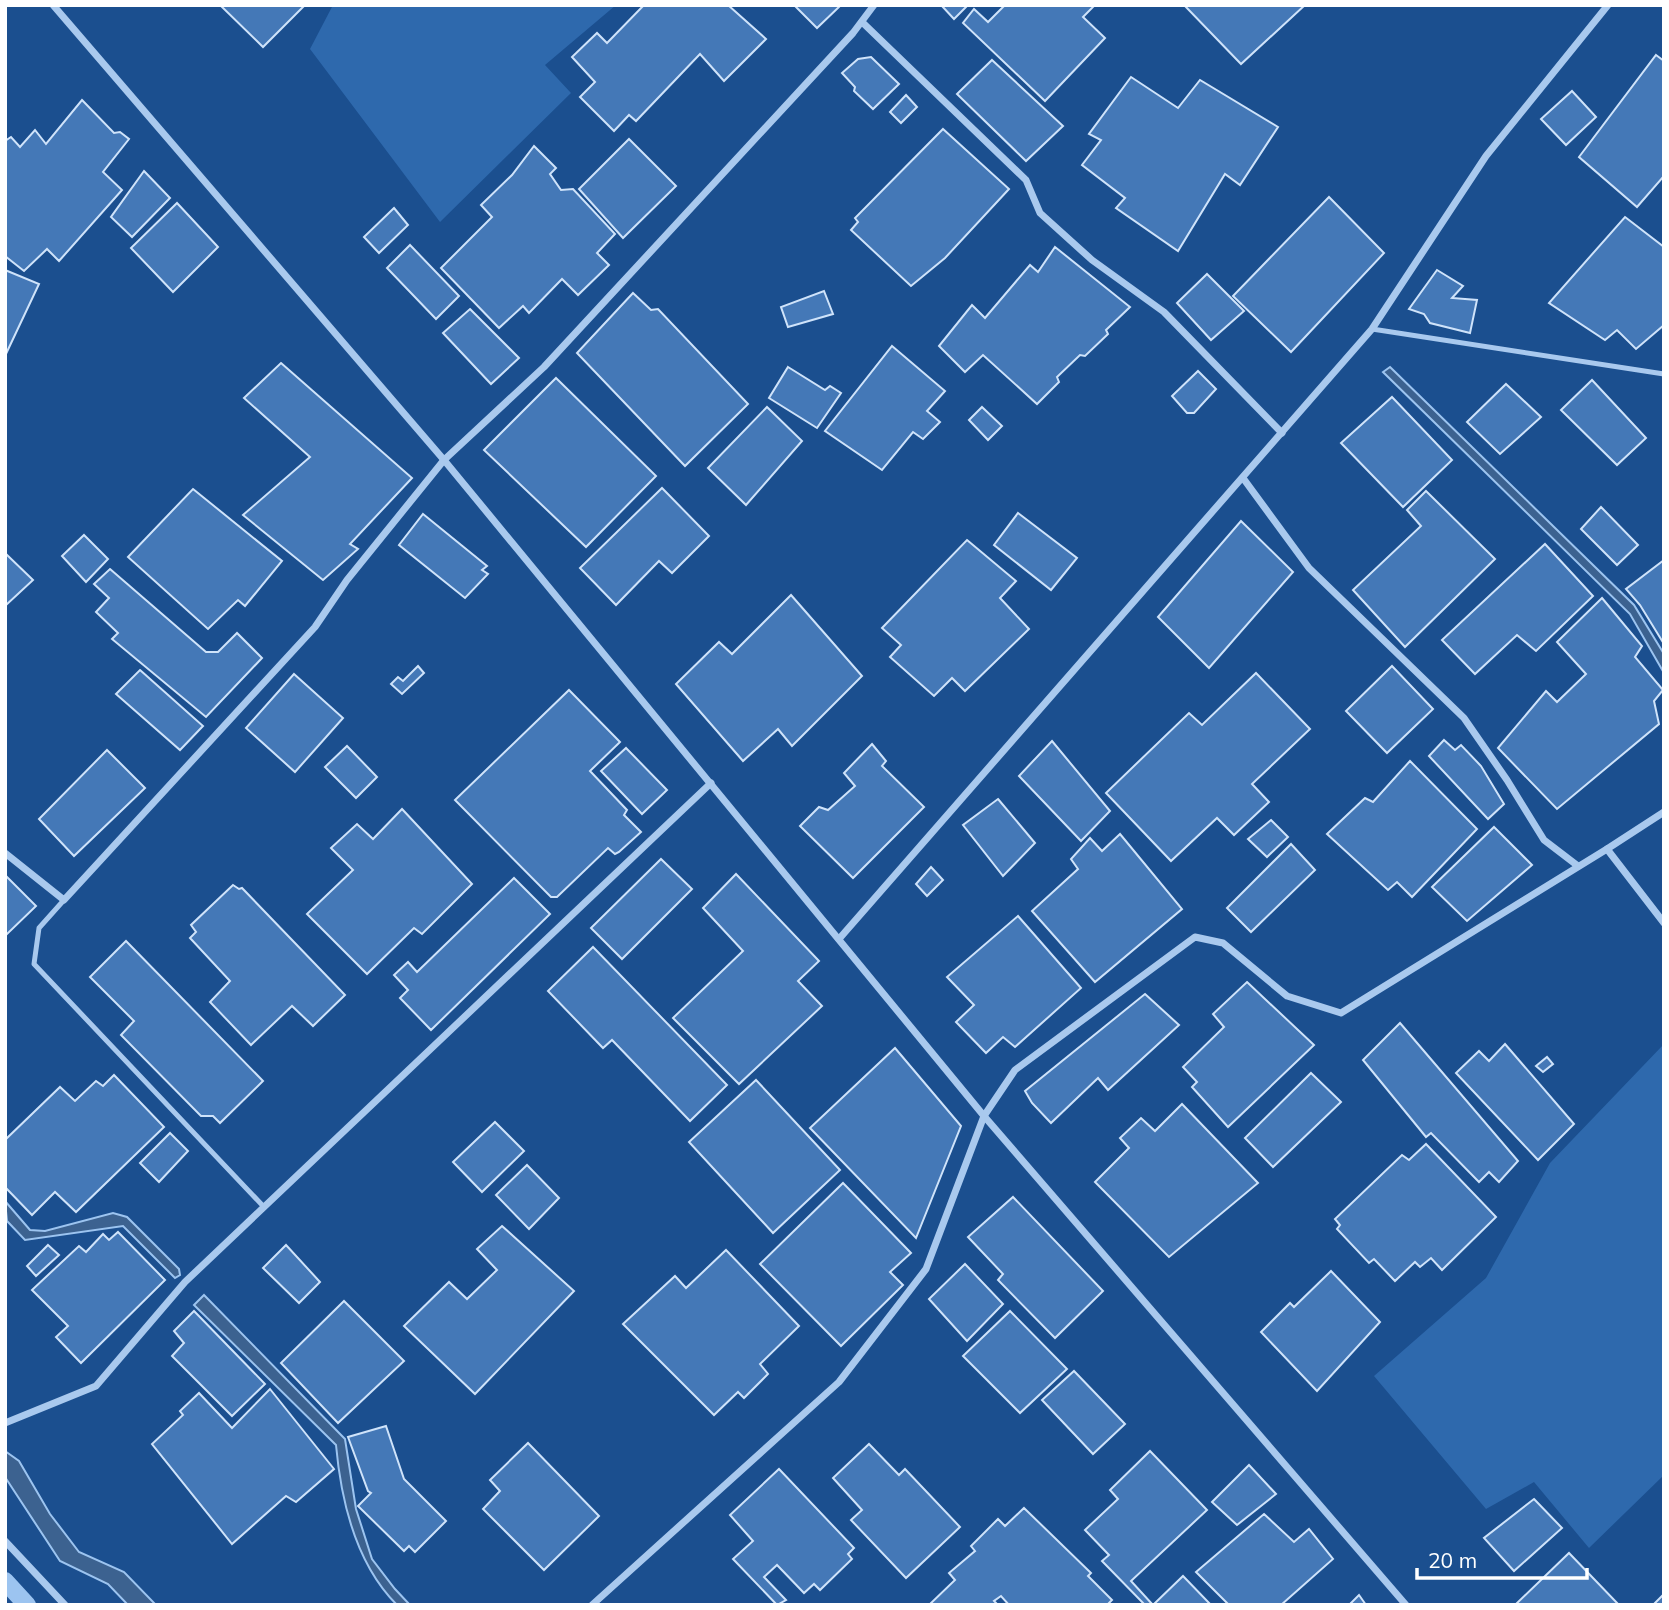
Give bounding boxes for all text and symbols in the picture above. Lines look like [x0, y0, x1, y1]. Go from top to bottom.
scale bar [1417, 1536, 1587, 1580]
text: 20 m [1428, 1547, 1477, 1573]

